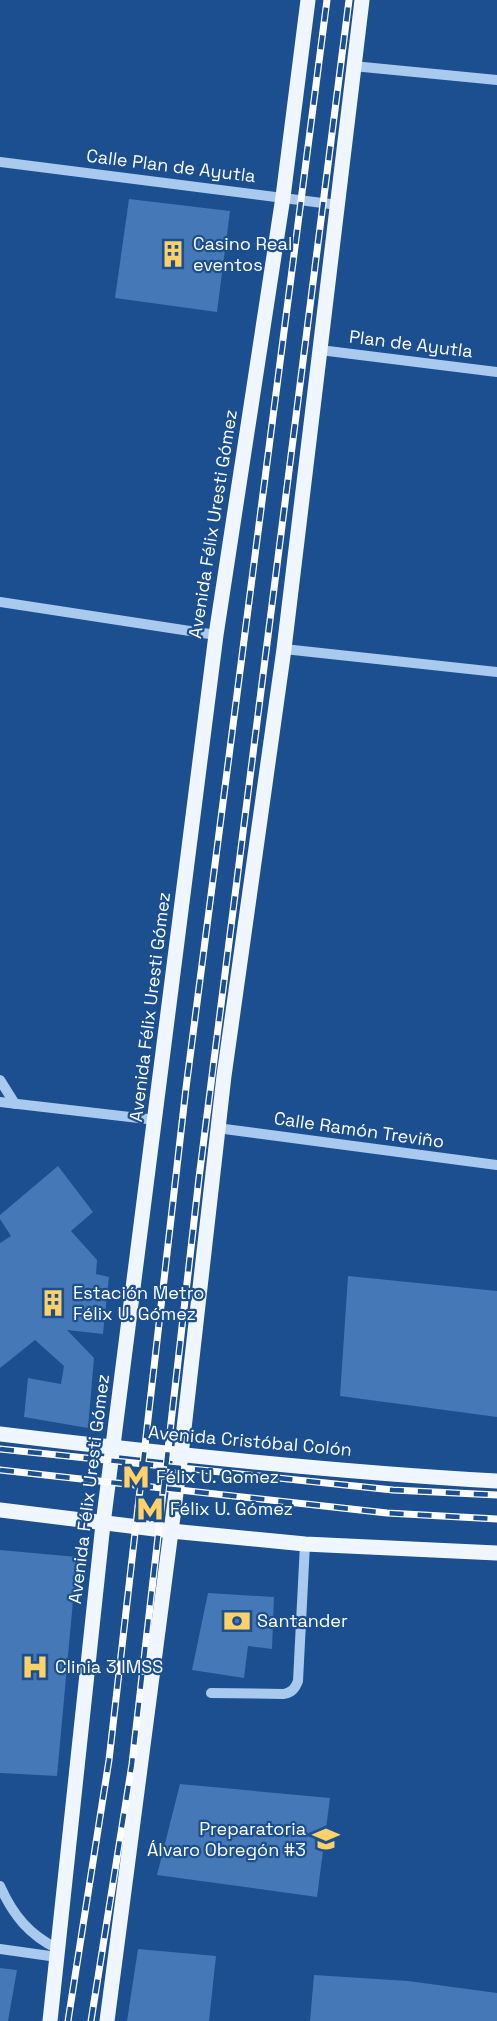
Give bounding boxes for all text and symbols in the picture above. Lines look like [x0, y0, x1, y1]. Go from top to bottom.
street label: Calle Plan de Ayutla [85, 144, 257, 187]
place label: Casino Real eventos [193, 232, 292, 276]
building icon: Casino Real eventos [158, 239, 188, 269]
street label: Plan de Ayutla [348, 325, 474, 362]
street label: Avenida Félix Uresti Gómez [183, 408, 242, 640]
street label: Avenida Félix Uresti Gómez [124, 891, 175, 1123]
street label: Calle Ramón Treviño [272, 1106, 446, 1153]
place label: Estación Metro Félix U. Gómez [73, 1281, 204, 1325]
building icon: Estación Metro Félix U. Gómez [38, 1288, 68, 1318]
street label: Avenida Félix Uresti Gómez [63, 1373, 114, 1605]
street label: Avenida Cristóbal Colón [147, 1420, 353, 1461]
metro station icon: Félix U. Gomez [121, 1462, 151, 1492]
place label: Félix U. Gomez [156, 1465, 279, 1488]
metro station icon: Félix U. Gómez [135, 1494, 165, 1524]
place label: Félix U. Gómez [170, 1497, 293, 1520]
bank icon: Santander [222, 1606, 252, 1636]
place label: Santander [257, 1609, 348, 1632]
hospital icon: Clinia 3 IMSS [20, 1652, 50, 1682]
place label: Clinia 3 IMSS [55, 1655, 163, 1678]
place label: Preparatoria Álvaro Obregón #3 [147, 1817, 306, 1861]
school or university icon: Preparatoria Álvaro Obregón #3 [311, 1824, 341, 1854]

